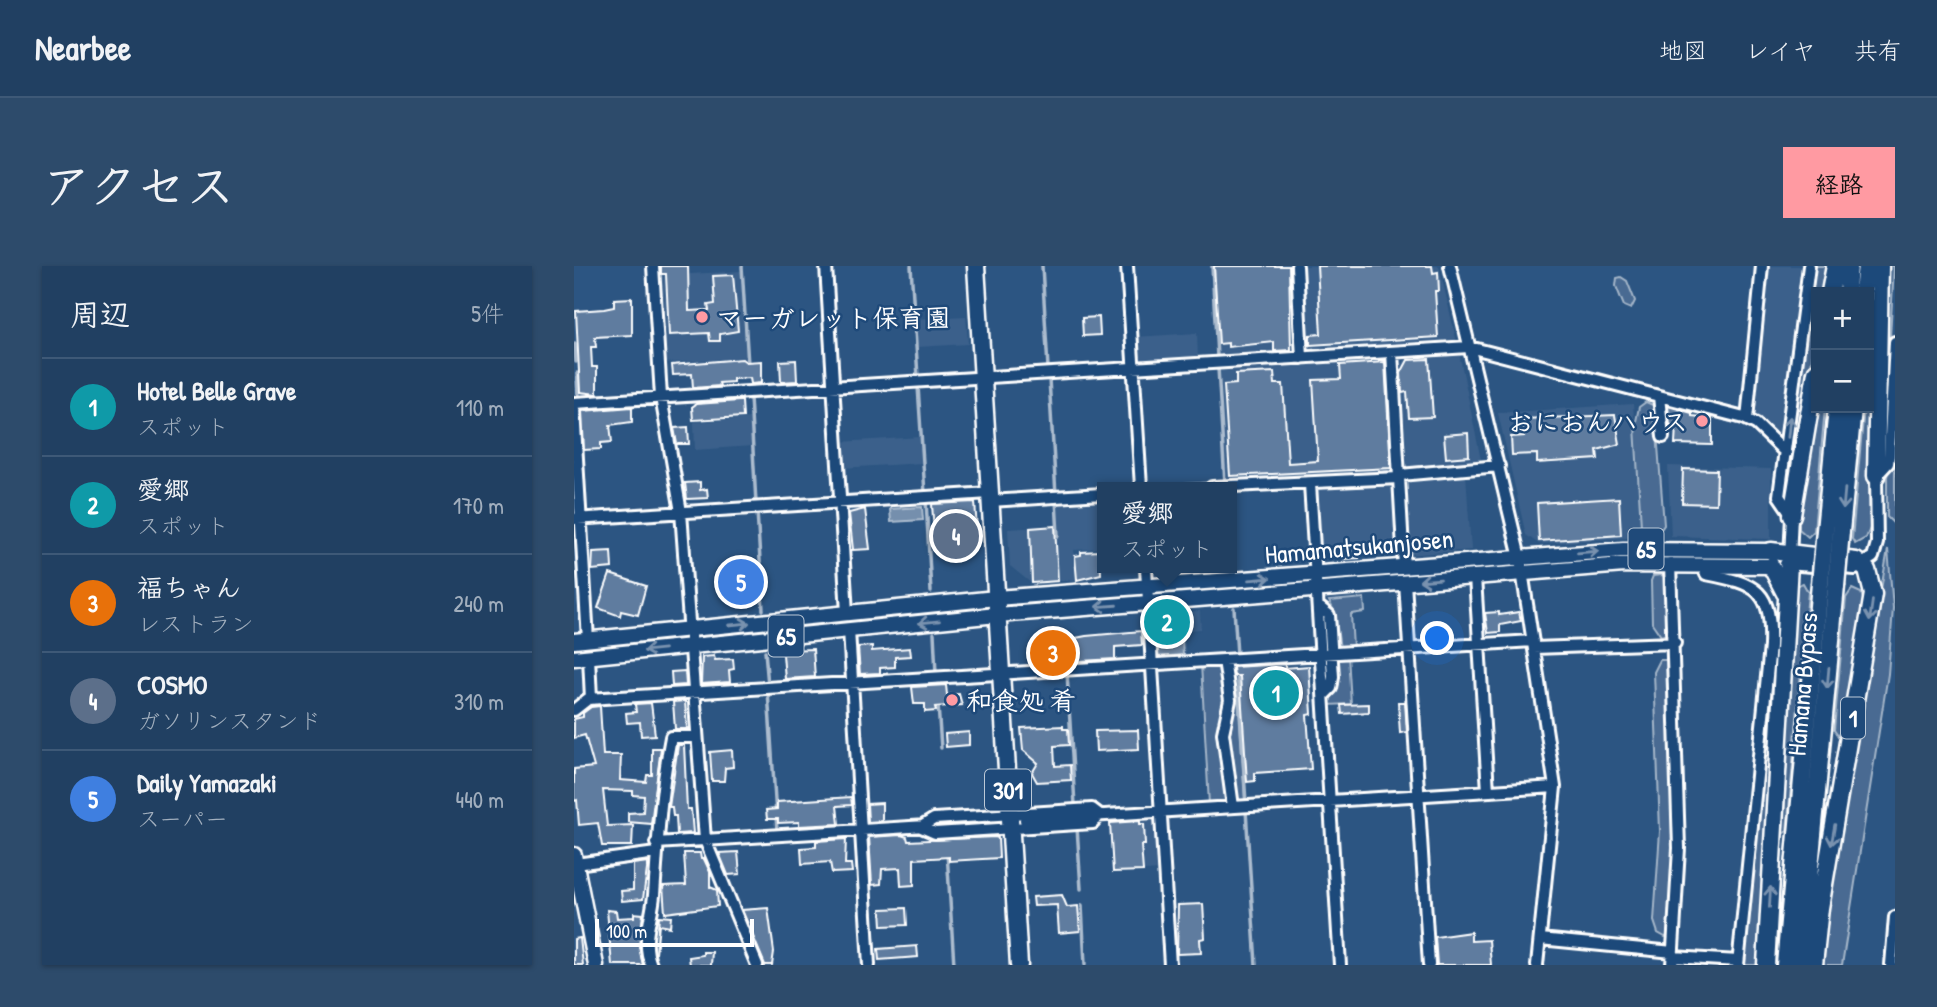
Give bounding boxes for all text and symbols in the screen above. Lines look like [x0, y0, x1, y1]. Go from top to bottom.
text: Nearbee [35, 26, 131, 70]
text: 地図 [1659, 34, 1707, 66]
text: レイヤ [1745, 34, 1816, 66]
text: 共有 [1854, 34, 1902, 66]
button: 経路 [1783, 147, 1895, 218]
text: アクセス [42, 152, 235, 218]
map controls [1811, 287, 1874, 413]
button: + [1811, 287, 1874, 350]
text: 周辺 [70, 294, 130, 334]
text: 5件 [471, 298, 504, 329]
place label: マーガレット保育園 [716, 300, 951, 335]
marker: マーガレット保育園 [694, 309, 710, 325]
button: − [1811, 350, 1874, 413]
text: Hotel Belle Grave [137, 373, 296, 408]
text: 1 [89, 392, 97, 423]
text: 110 m [456, 392, 504, 423]
place label: おにおんハウス [1508, 404, 1688, 439]
text: スポット [137, 411, 229, 442]
marker: おにおんハウス [1694, 413, 1710, 429]
one-way arrow [1783, 417, 1796, 439]
text: 愛郷 [137, 472, 189, 507]
popup [1097, 482, 1237, 573]
one-way arrow [1837, 488, 1850, 510]
text: 2 [88, 490, 98, 521]
text: 170 m [453, 490, 504, 521]
text: 愛郷 [1121, 495, 1173, 530]
text: スポット [137, 510, 229, 541]
pin: 4 [933, 510, 979, 562]
street label: Hamamatsukanjosen [1263, 520, 1455, 572]
road number: 65 [1628, 528, 1664, 570]
text: スポット [1121, 533, 1213, 564]
one-way arrow [1577, 545, 1599, 558]
pin: 5 [718, 556, 764, 608]
text: 福ちゃん [137, 570, 241, 605]
one-way arrow [1248, 572, 1270, 585]
one-way arrow [1419, 574, 1442, 587]
text: 3 [88, 588, 98, 619]
text: 240 m [453, 588, 504, 619]
pin: 2 [1144, 596, 1190, 648]
one-way arrow [1864, 599, 1877, 622]
one-way arrow [1095, 600, 1118, 613]
text: レストラン [137, 608, 254, 639]
street label: Hamana Bypass [1778, 611, 1826, 757]
road number: 65 [768, 615, 804, 656]
one-way arrow [918, 615, 941, 628]
one-way arrow [728, 618, 750, 631]
your location [1420, 621, 1454, 655]
pin: 3 [1030, 627, 1076, 679]
one-way arrow [643, 644, 666, 657]
one-way arrow [1821, 666, 1834, 689]
text: COSMO [137, 667, 208, 702]
pin: 1 [1253, 667, 1299, 719]
place label: 和食処 肴 [966, 683, 1076, 718]
text: 4 [89, 686, 97, 717]
text: 310 m [454, 686, 504, 717]
marker: 和食処 肴 [944, 692, 960, 708]
road number: 1 [1841, 698, 1865, 738]
text: ガソリンスタンド [137, 705, 321, 736]
text: Daily Yamazaki [137, 765, 277, 800]
road number: 301 [985, 770, 1031, 810]
text: 5 [88, 784, 98, 815]
text: 440 m [456, 784, 504, 815]
text: スーパー [137, 803, 228, 834]
one-way arrow [1825, 823, 1839, 846]
one-way arrow [1764, 886, 1777, 909]
scale bar [595, 916, 754, 948]
text: 100 m [606, 918, 647, 944]

